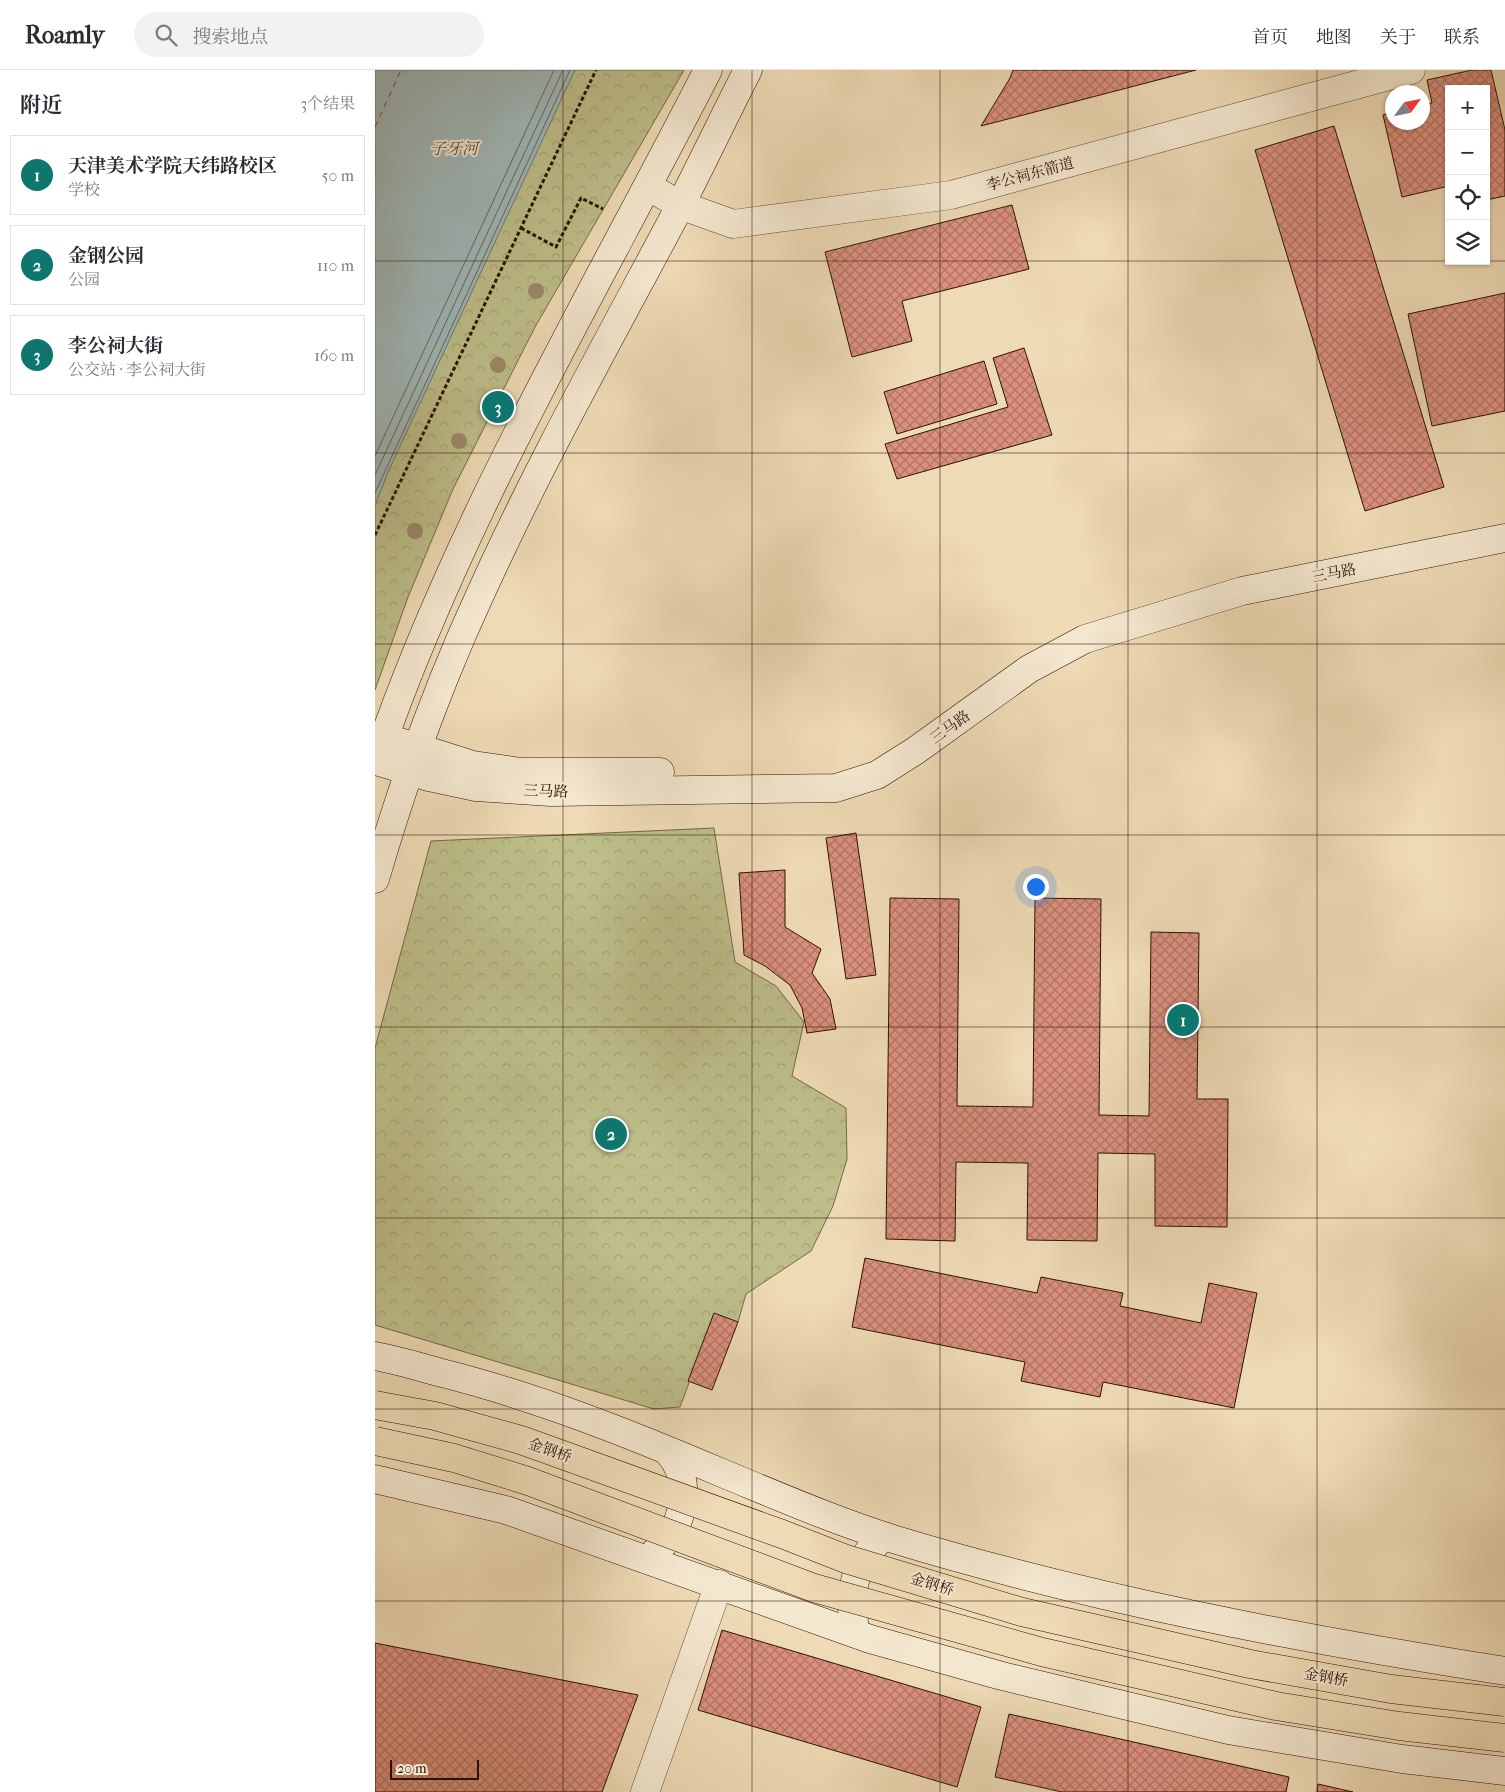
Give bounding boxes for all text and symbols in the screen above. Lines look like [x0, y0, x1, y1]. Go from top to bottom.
search box [134, 12, 484, 57]
text: Roamly [25, 21, 104, 49]
icon: search [152, 21, 180, 49]
text: 搜索地点 [192, 26, 268, 48]
text: 首页 [1252, 27, 1288, 48]
text: 地图 [1316, 27, 1352, 48]
text: 关于 [1380, 27, 1416, 48]
text: 联系 [1444, 27, 1480, 48]
north arrow [1385, 85, 1430, 130]
map controls [1445, 85, 1490, 265]
button: + [1445, 85, 1490, 130]
text: 附近 [20, 93, 62, 117]
text: 3个结果 [300, 94, 355, 113]
button: − [1445, 130, 1490, 175]
water label: 子牙河 [430, 139, 481, 158]
street label: 李公祠东箭道 [984, 154, 1076, 194]
text: 天津美术学院天纬路校区 [68, 155, 277, 177]
text: 1 [34, 166, 40, 185]
text: 50 m [322, 166, 354, 185]
button: locate [1445, 175, 1490, 220]
text: 学校 [68, 180, 100, 199]
button: layers [1445, 220, 1490, 265]
text: 金钢公园 [68, 245, 144, 267]
text: 2 [33, 256, 41, 275]
text: 110 m [317, 256, 354, 275]
text: 公园 [68, 270, 100, 289]
text: 李公祠大街 [68, 335, 163, 357]
text: 3 [34, 346, 40, 365]
text: 160 m [314, 346, 354, 365]
text: 公交站 · 李公祠大街 [68, 360, 206, 379]
pin: 3 [482, 388, 514, 426]
street label: 三马路 [1310, 560, 1358, 586]
street label: 三马路 [927, 706, 973, 748]
street label: 三马路 [523, 781, 569, 801]
your location [1023, 874, 1049, 900]
pin: 1 [1167, 1001, 1199, 1039]
pin: 2 [595, 1115, 627, 1153]
street label: 金钢桥 [526, 1434, 574, 1466]
street label: 金钢桥 [908, 1569, 956, 1599]
street label: 金钢桥 [1302, 1664, 1350, 1690]
scale bar [390, 1757, 479, 1780]
text: 20 m [397, 1760, 427, 1777]

